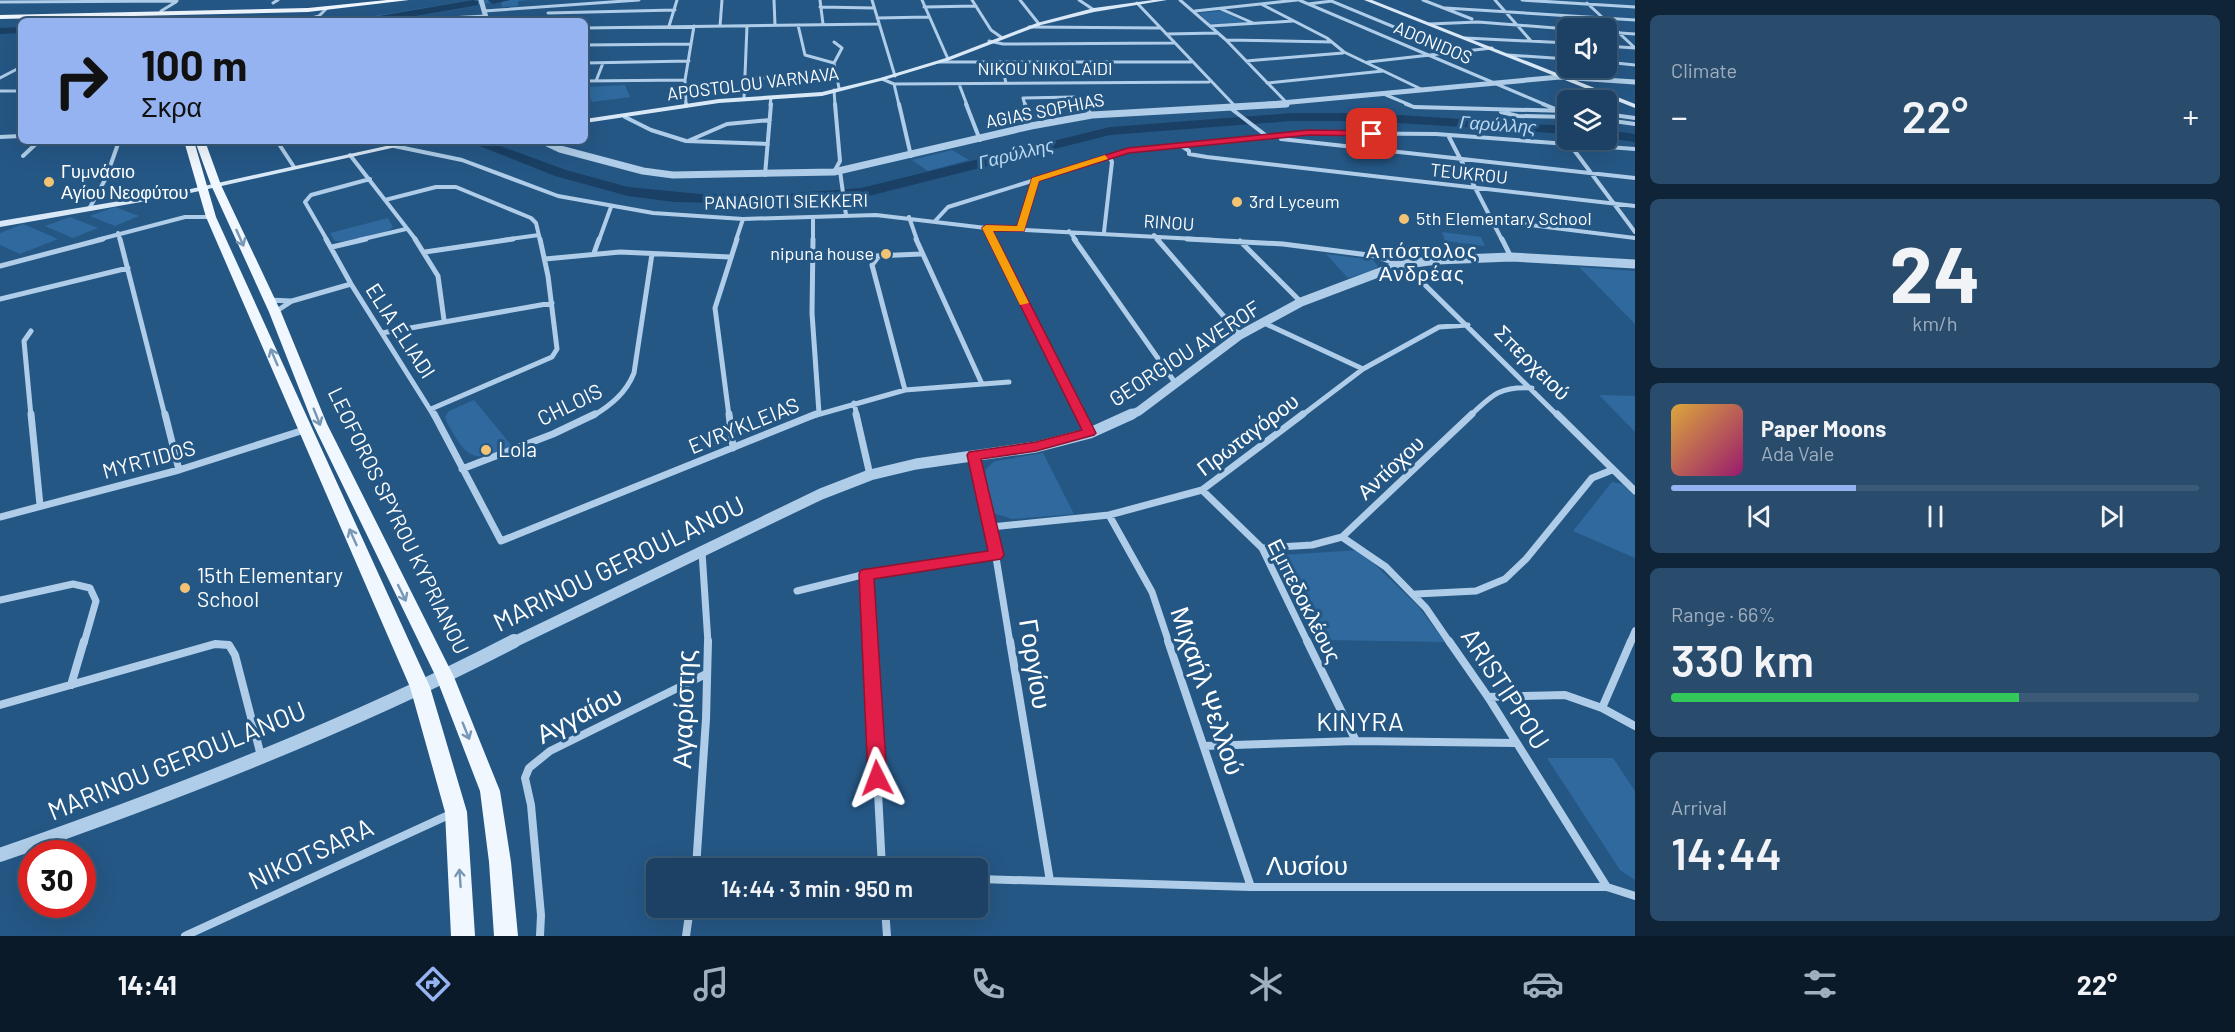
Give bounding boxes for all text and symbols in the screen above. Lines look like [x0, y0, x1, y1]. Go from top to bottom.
street label: ADONIDOS [1391, 16, 1476, 68]
map controls [1557, 18, 1617, 150]
button: sound [1557, 18, 1617, 78]
text: 100 m [141, 39, 247, 89]
icon: right [42, 42, 120, 120]
street label: NIKOU NIKOLAIDI [977, 57, 1113, 79]
text: Climate [1671, 58, 1737, 82]
street label: APOSTOLOU VARNAVA [666, 62, 840, 104]
street label: AGIAS SOPHIAS [984, 88, 1106, 132]
text: 22° [1902, 88, 1968, 142]
text: Σκρα [141, 90, 202, 122]
button: layers [1557, 90, 1617, 150]
text: − [1671, 96, 1688, 136]
text: + [2182, 96, 2199, 136]
pin [1346, 108, 1397, 159]
water label: Γαρύλλης [1459, 110, 1538, 138]
icon: arrive [1355, 117, 1388, 150]
water label: Γαρύλλης [976, 133, 1056, 173]
street label: TEUKROU [1429, 158, 1509, 188]
place label: Γυμνάσιο Αγίου Νεοφύτου [61, 160, 188, 203]
marker: Γυμνάσιο Αγίου Νεοφύτου [42, 175, 56, 189]
street label: PANAGIOTI SIEKKERI [704, 189, 868, 213]
place label: 3rd Lyceum [1249, 190, 1340, 212]
marker: 3rd Lyceum [1230, 195, 1244, 209]
place label: 5th Elementary School [1416, 207, 1592, 229]
street label: RINOU [1143, 209, 1195, 235]
marker: 5th Elementary School [1397, 212, 1411, 226]
text: 24 [1890, 225, 1980, 319]
one-way arrow [235, 228, 246, 247]
district label: Απόστολος Ανδρέας [1366, 238, 1478, 285]
place label: nipuna house [770, 242, 874, 264]
marker: nipuna house [879, 247, 893, 261]
street label: ELIA ELIADI [361, 278, 441, 382]
street label: GEORGIOU AVEROF [1104, 295, 1264, 411]
text: km/h [1912, 311, 1958, 335]
street label: Σπερχειού [1490, 319, 1576, 405]
one-way arrow [268, 348, 279, 367]
street label: CHLOIS [533, 377, 606, 430]
street label: LEOFOROS SPYROU KYPRIANOU [324, 383, 475, 658]
street label: Πρωταγόρου [1191, 388, 1303, 480]
street label: EVRYKLEIAS [684, 391, 802, 458]
one-way arrow [312, 407, 323, 426]
text: Paper Moons [1761, 415, 1886, 441]
street label: Αντίοχου [1352, 430, 1428, 504]
street label: MYRTIDOS [99, 434, 198, 483]
place label: Lola [498, 436, 537, 461]
text: Ada Vale [1761, 441, 1834, 465]
marker: Lola [479, 443, 493, 457]
street label: MARINOU GEROULANOU [488, 488, 749, 637]
icon: previous [1743, 500, 1776, 533]
icon: pause [1919, 500, 1952, 533]
icon: next [2095, 500, 2128, 533]
one-way arrow [347, 529, 359, 547]
street label: Εμπεδοκλέους [1263, 534, 1347, 666]
place label: 15th Elementary School [197, 562, 343, 611]
marker: 15th Elementary School [178, 581, 192, 595]
one-way arrow [396, 583, 408, 601]
street label: Μιχαήλ Ψελλού [1165, 602, 1252, 779]
text: Range · 66% [1671, 602, 1775, 626]
street label: Γοργίου [1014, 616, 1059, 711]
street label: ARISTIPPOU [1456, 622, 1557, 755]
text: 330 km [1671, 632, 1814, 686]
street label: Αγαρίστης [665, 649, 700, 769]
street label: Αγγαίου [530, 678, 626, 749]
street label: MARINOU GEROULANOU [43, 694, 310, 826]
street label: KINYRA [1316, 705, 1404, 736]
one-way arrow [461, 721, 472, 740]
position arrow [845, 746, 909, 810]
text: Arrival [1671, 795, 1727, 819]
street label: NIKOTSARA [243, 810, 378, 895]
text: 14:44 [1671, 825, 1782, 879]
speed limit sign: 30 [18, 840, 96, 918]
street label: Λυσίου [1266, 849, 1348, 880]
one-way arrow [455, 868, 466, 888]
text: 14:44 · 3 min · 950 m [721, 875, 913, 901]
icon: directions [412, 963, 454, 1005]
icon: music [690, 963, 732, 1005]
icon: phone [967, 963, 1009, 1005]
icon: climate [1245, 963, 1287, 1005]
icon: car [1522, 963, 1564, 1005]
icon: filters [1799, 963, 1841, 1005]
text: 14:41 [118, 968, 177, 1000]
text: 22° [2077, 968, 2117, 1000]

